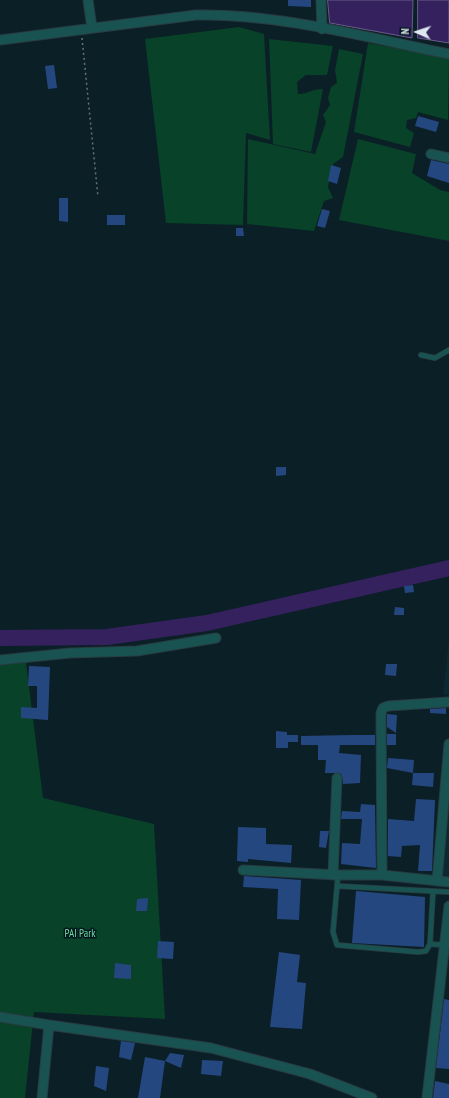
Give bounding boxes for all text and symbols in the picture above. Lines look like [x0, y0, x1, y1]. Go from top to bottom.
north arrow [397, 12, 437, 52]
text: N [398, 28, 412, 35]
park label: PAI Park [65, 927, 95, 941]

